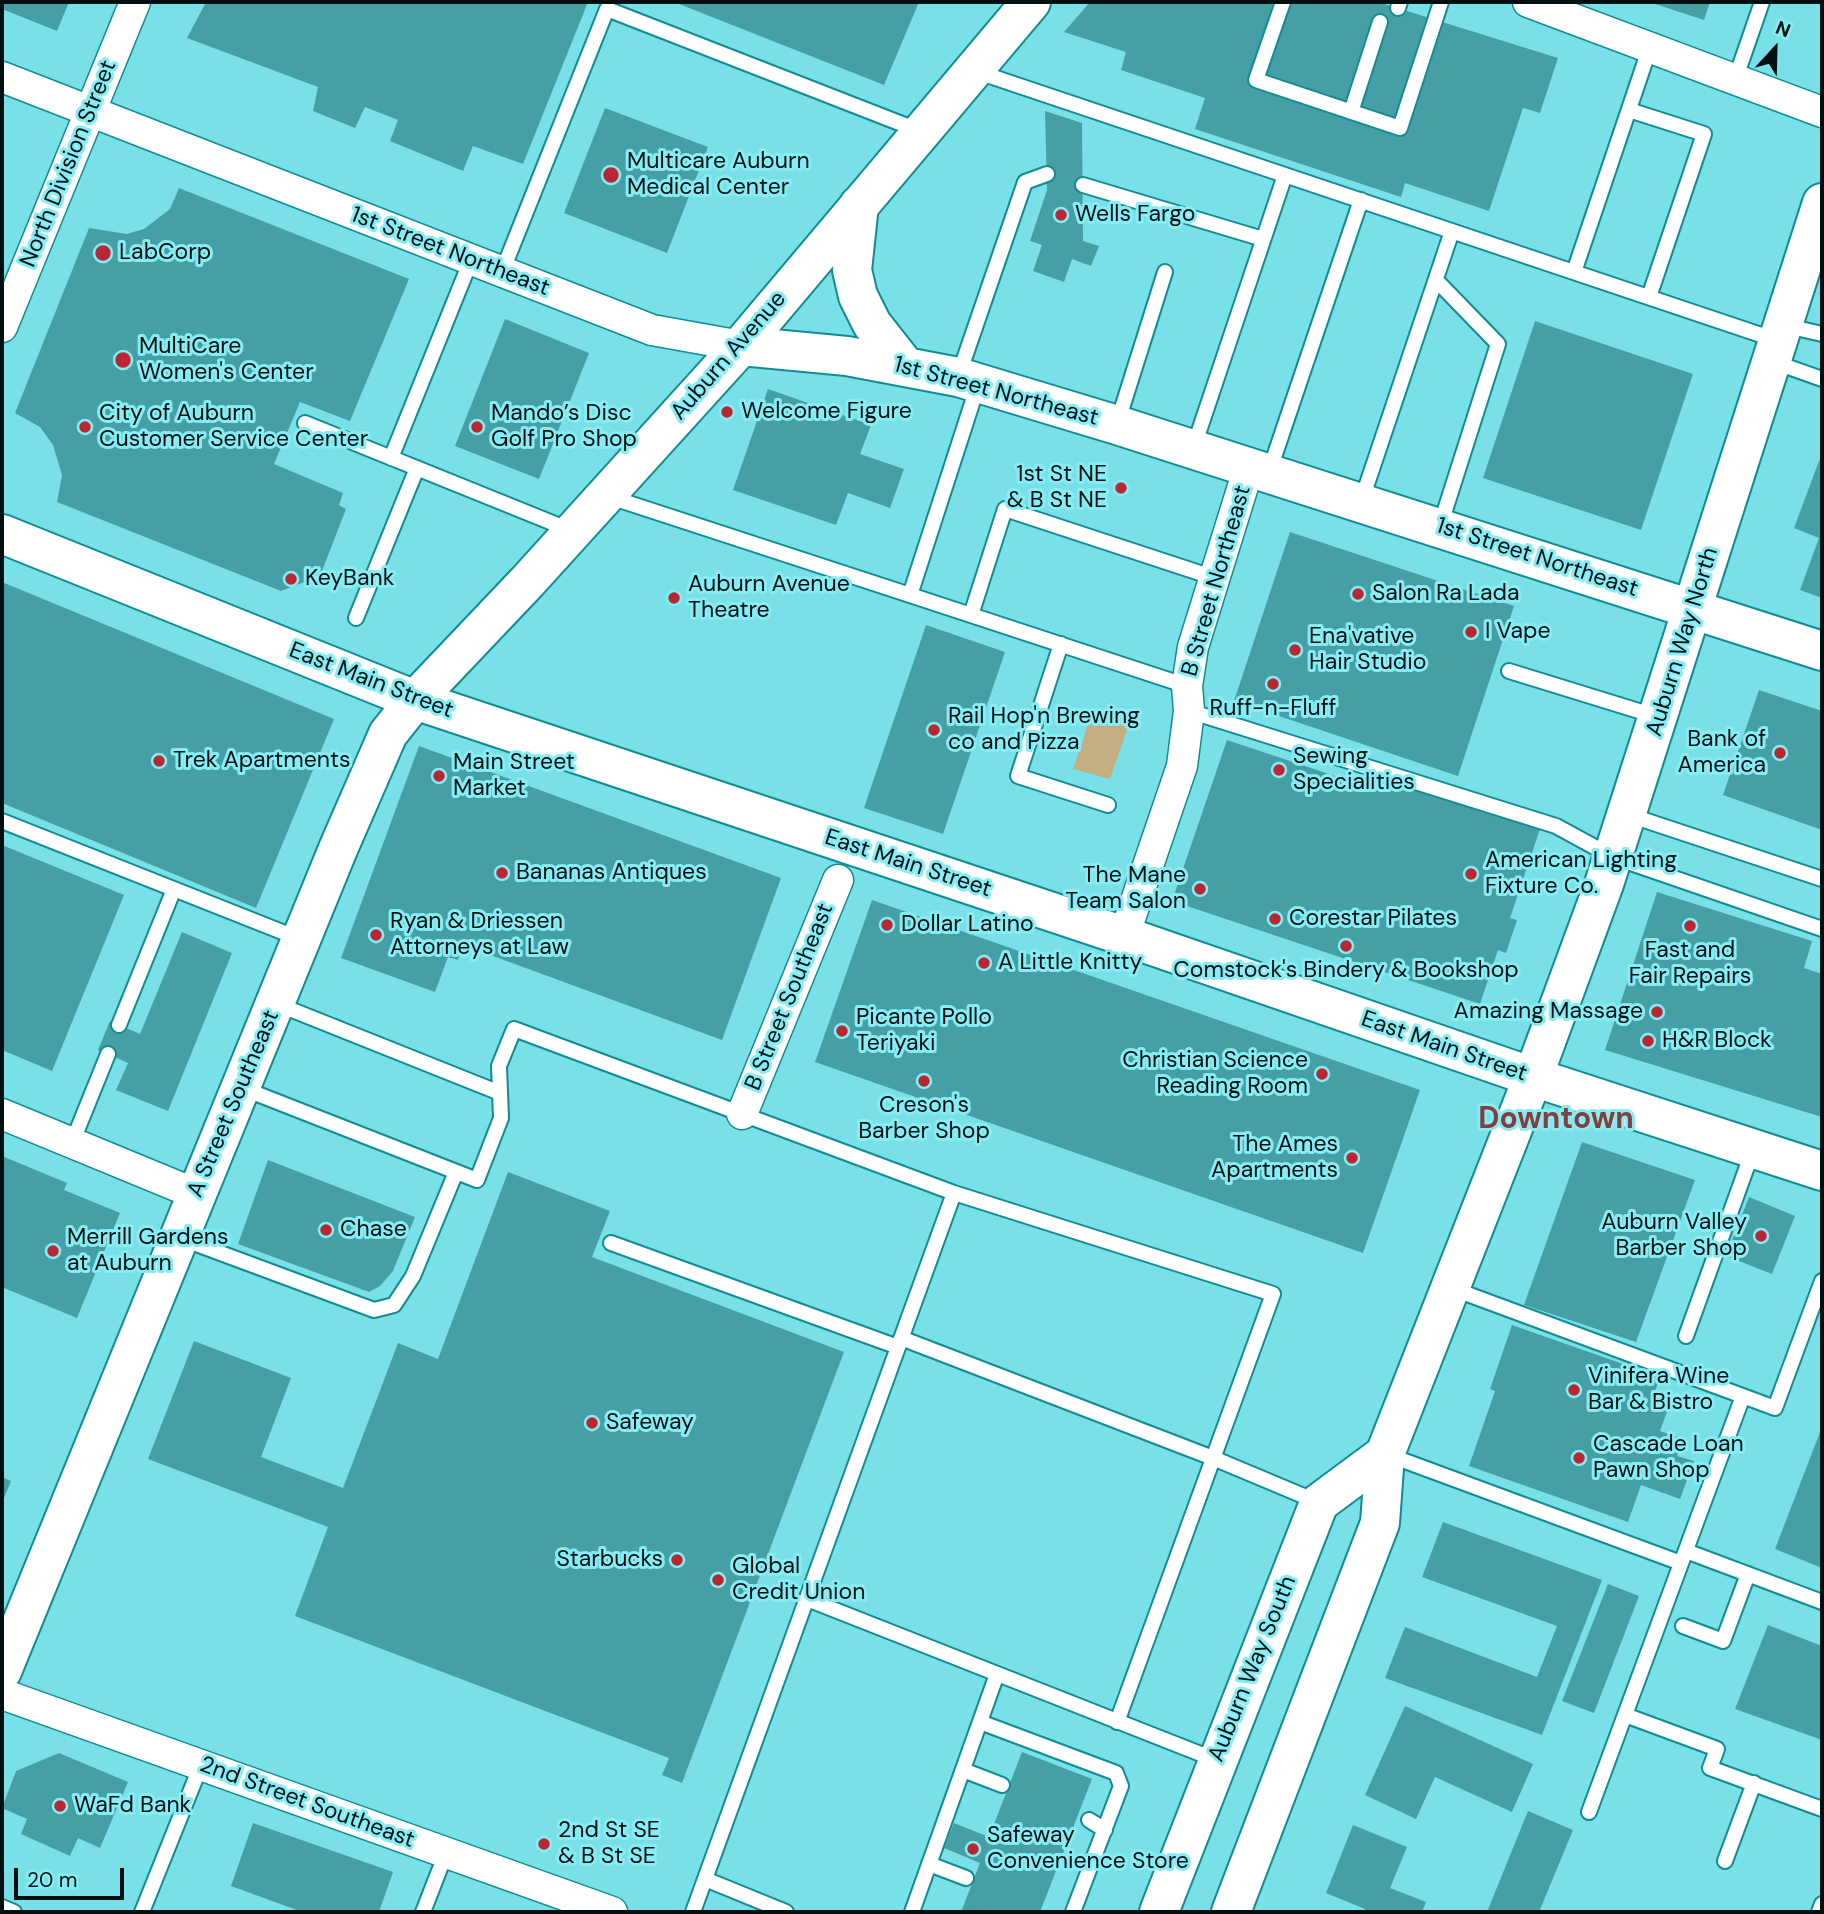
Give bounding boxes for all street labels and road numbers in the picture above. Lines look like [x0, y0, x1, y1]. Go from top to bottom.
street label: North Division Street [15, 57, 123, 271]
street label: 1st Street Northeast [347, 201, 553, 303]
street label: Auburn Avenue [666, 286, 792, 426]
street label: 1st Street Northeast [891, 351, 1101, 433]
street label: B Street Northeast [1177, 482, 1257, 680]
street label: 1st Street Northeast [1433, 512, 1641, 604]
street label: Auburn Way North [1641, 544, 1725, 740]
street label: East Main Street [285, 637, 457, 725]
street label: East Main Street [821, 824, 995, 904]
street label: B Street Southeast [740, 899, 840, 1095]
street label: A Street Southeast [182, 1006, 286, 1202]
street label: East Main Street [1357, 1006, 1531, 1088]
street label: Auburn Way South [1203, 1572, 1303, 1766]
street label: 2nd Street Southeast [196, 1751, 418, 1855]

